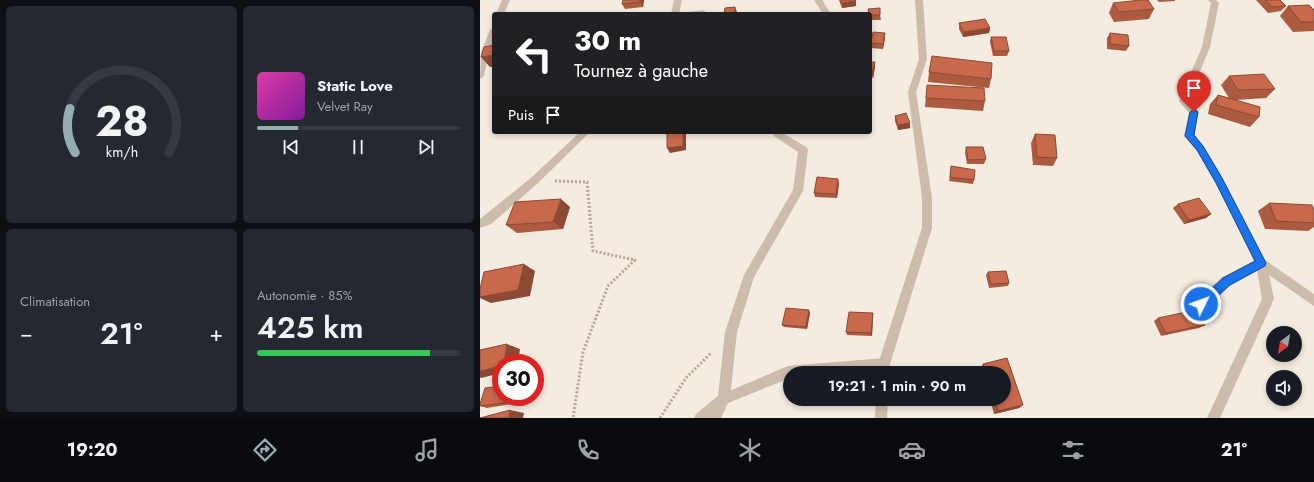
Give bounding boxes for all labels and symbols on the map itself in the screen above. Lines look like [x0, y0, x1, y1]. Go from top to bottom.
pin [1177, 71, 1211, 112]
position arrow [1180, 283, 1222, 325]
north arrow [1266, 326, 1302, 362]
speed limit sign: 30 [492, 354, 544, 406]

